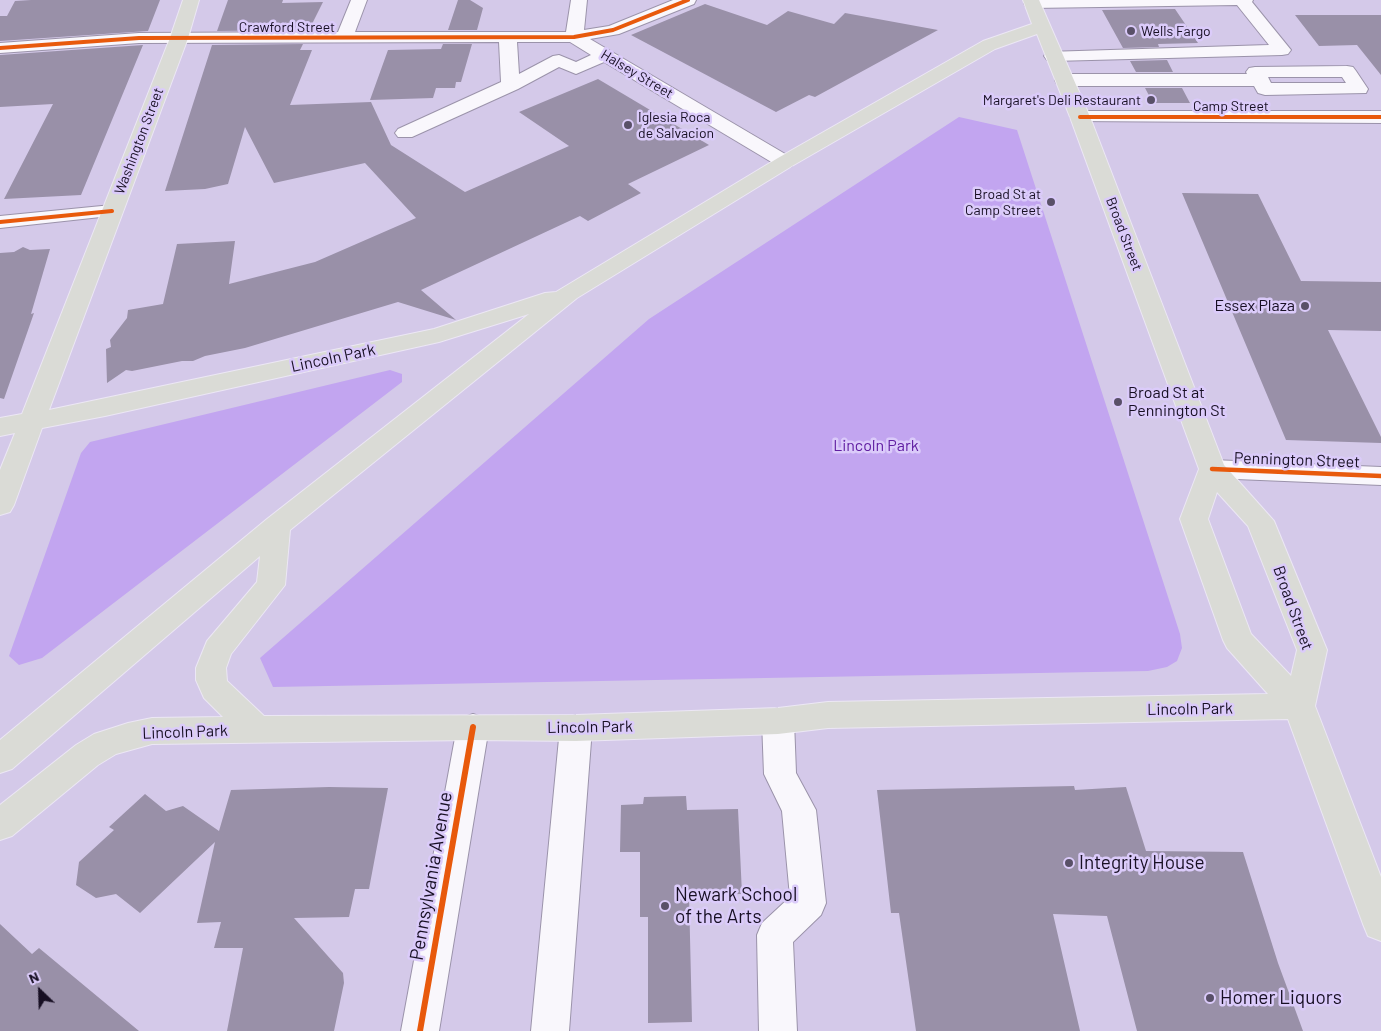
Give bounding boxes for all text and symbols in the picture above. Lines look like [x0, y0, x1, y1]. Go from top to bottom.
street label: Crawford Street [239, 19, 335, 35]
place label: Wells Fargo [1141, 23, 1211, 39]
marker: Wells Fargo [1125, 25, 1137, 37]
street label: Halsey Street [598, 46, 676, 102]
street label: Washington Street [111, 85, 167, 197]
place label: Margaret's Deli Restaurant [983, 92, 1141, 108]
marker: Margaret's Deli Restaurant [1145, 94, 1157, 106]
street label: Camp Street [1193, 98, 1269, 114]
place label: Iglesia Roca de Salvacion [638, 109, 714, 142]
marker: Iglesia Roca de Salvacion [622, 119, 634, 131]
place label: Broad St at Camp Street [965, 186, 1041, 218]
street label: Broad Street [1102, 195, 1146, 273]
marker: Broad St at Camp Street [1045, 196, 1057, 208]
place label: Essex Plaza [1214, 296, 1295, 316]
marker: Essex Plaza [1299, 300, 1311, 312]
street label: Lincoln Park [289, 340, 377, 376]
place label: Broad St at Pennington St [1128, 383, 1226, 421]
marker: Broad St at Pennington St [1112, 396, 1124, 408]
park label: Lincoln Park [833, 436, 919, 456]
street label: Pennington Street [1234, 448, 1360, 472]
street label: Broad Street [1269, 563, 1317, 653]
street label: Lincoln Park [1147, 699, 1233, 719]
street label: Lincoln Park [547, 717, 633, 737]
street label: Lincoln Park [142, 721, 228, 743]
street label: Pennsylvania Avenue [405, 790, 457, 962]
place label: Integrity House [1079, 852, 1205, 874]
marker: Integrity House [1063, 857, 1075, 869]
place label: Newark School of the Arts [675, 884, 797, 928]
marker: Newark School of the Arts [659, 900, 671, 912]
north arrow [15, 966, 65, 1016]
text: N [26, 967, 41, 986]
place label: Homer Liquors [1220, 987, 1342, 1009]
marker: Homer Liquors [1204, 992, 1216, 1004]

